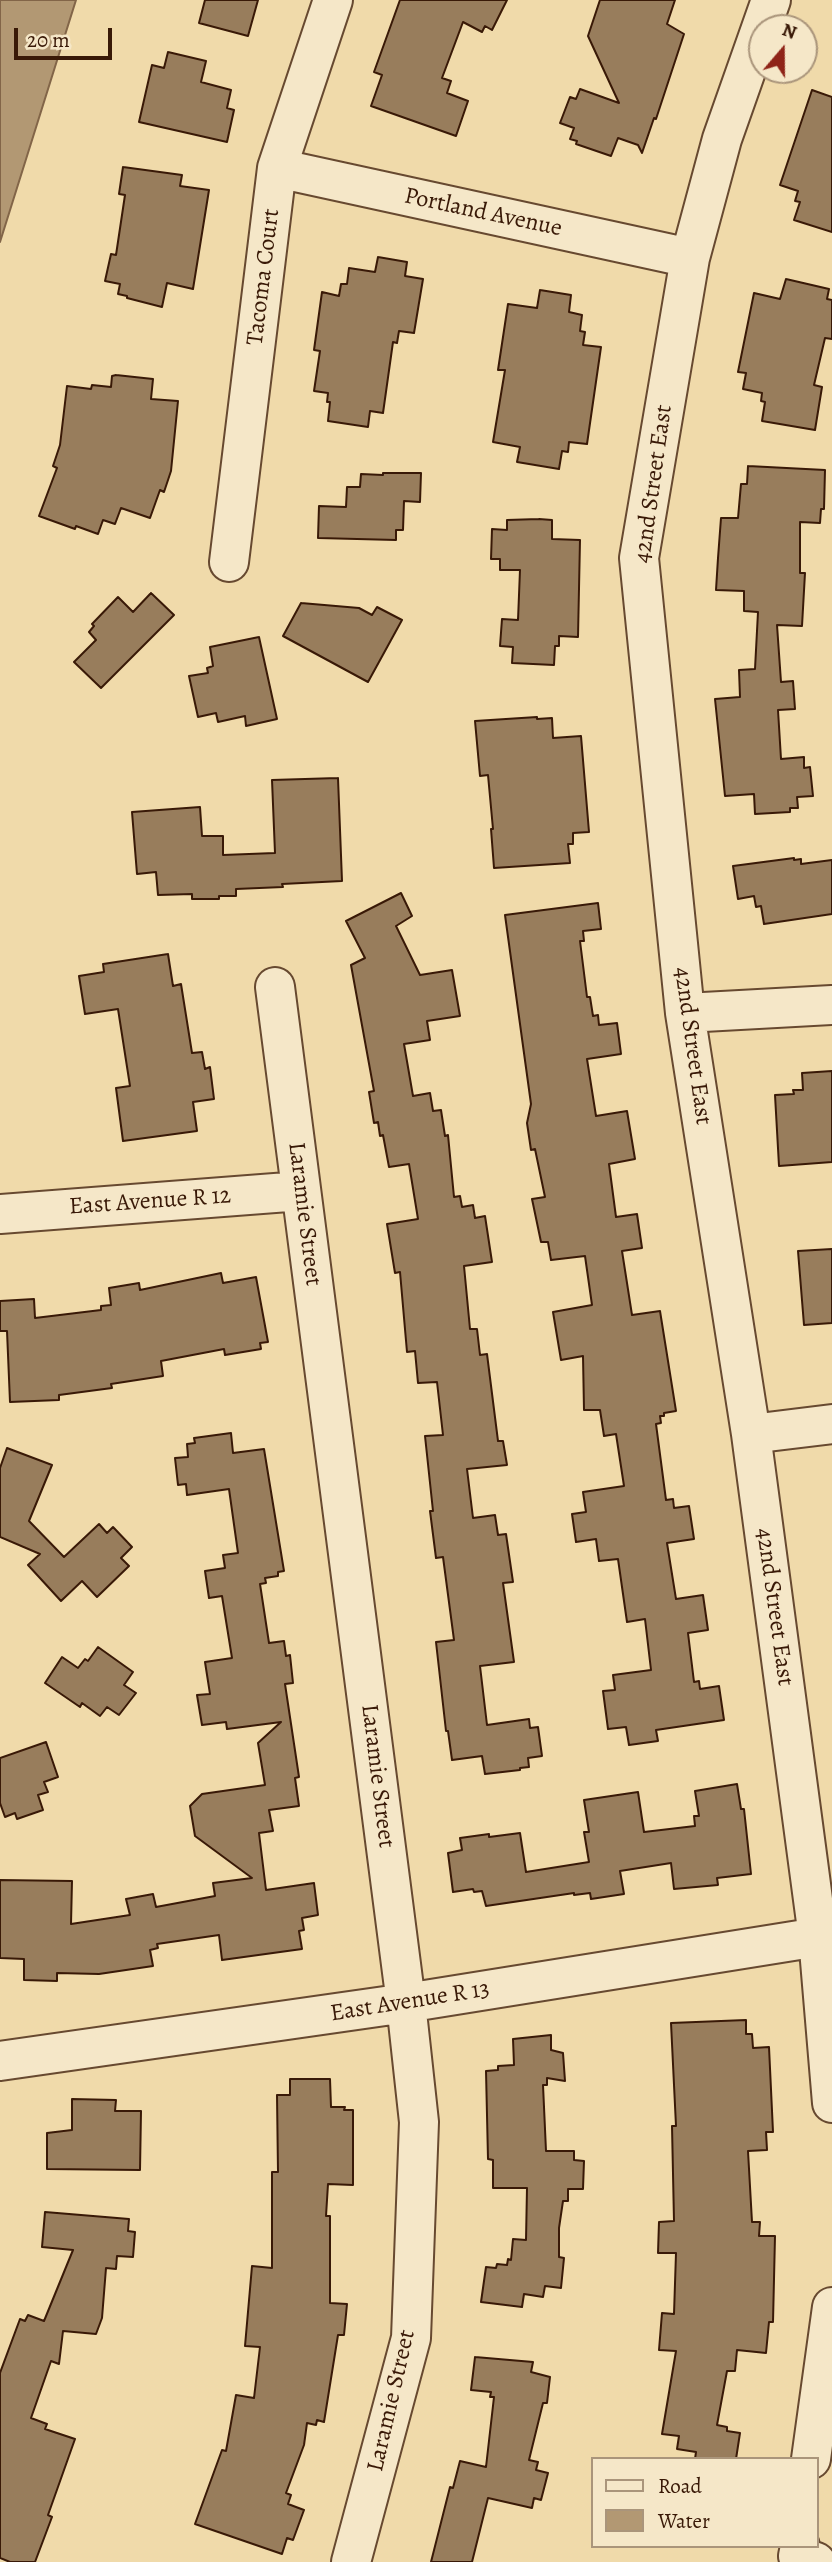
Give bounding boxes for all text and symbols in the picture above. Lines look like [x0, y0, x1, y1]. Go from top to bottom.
scale bar [18, 14, 116, 58]
north arrow [748, 14, 818, 84]
text: N [779, 17, 800, 46]
text: 20 m [27, 26, 70, 54]
street label: Portland Avenue [402, 182, 564, 244]
street label: Tacoma Court [241, 207, 287, 347]
street label: 42nd Street East [629, 403, 679, 565]
street label: 42nd Street East [667, 965, 717, 1127]
street label: Laramie Street [281, 1140, 327, 1288]
street label: East Avenue R 12 [68, 1182, 232, 1222]
street label: 42nd Street East [749, 1526, 799, 1688]
street label: Laramie Street [354, 1702, 400, 1850]
street label: East Avenue R 13 [328, 1975, 492, 2029]
street label: Laramie Street [362, 2327, 422, 2475]
legend [590, 2457, 818, 2548]
text: Road [658, 2472, 702, 2500]
text: Water [658, 2507, 710, 2535]

